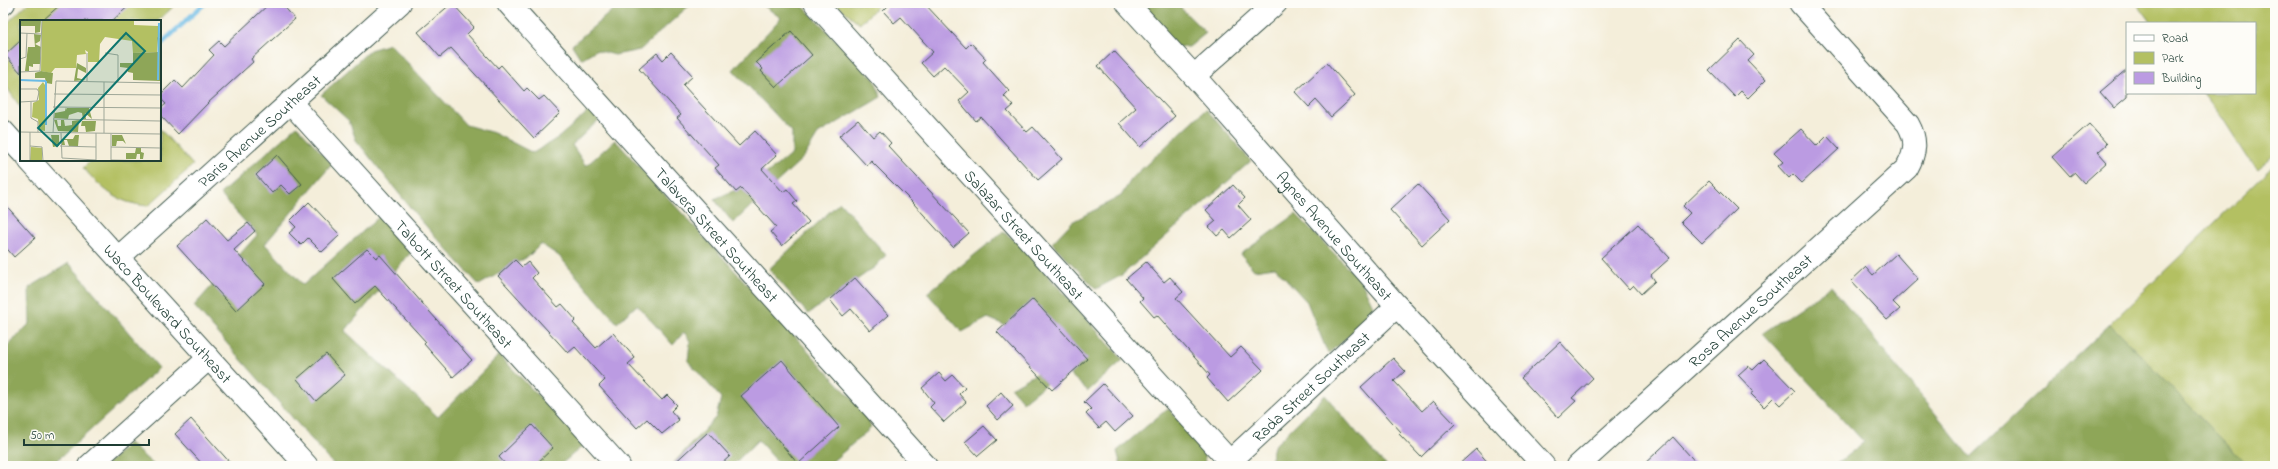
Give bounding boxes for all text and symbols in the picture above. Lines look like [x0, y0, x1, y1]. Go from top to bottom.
inset map [20, 20, 161, 161]
legend [2126, 22, 2256, 94]
text: Road [2162, 30, 2188, 48]
text: Park [2162, 50, 2184, 68]
street label: Paris Avenue Southeast [193, 69, 328, 194]
text: Building [2161, 70, 2201, 89]
street label: Talavera Street Southeast [648, 163, 784, 309]
street label: Salazar Street Southeast [957, 165, 1089, 307]
street label: Agnes Avenue Southeast [1269, 167, 1398, 308]
street label: Talbott Street Southeast [388, 215, 518, 355]
street label: Waco Boulevard Southeast [97, 239, 237, 390]
street label: Rosa Avenue Southeast [1684, 249, 1819, 374]
street label: Rada Street Southeast [1248, 326, 1377, 449]
scale bar [24, 421, 149, 447]
text: 50 m [30, 427, 54, 445]

